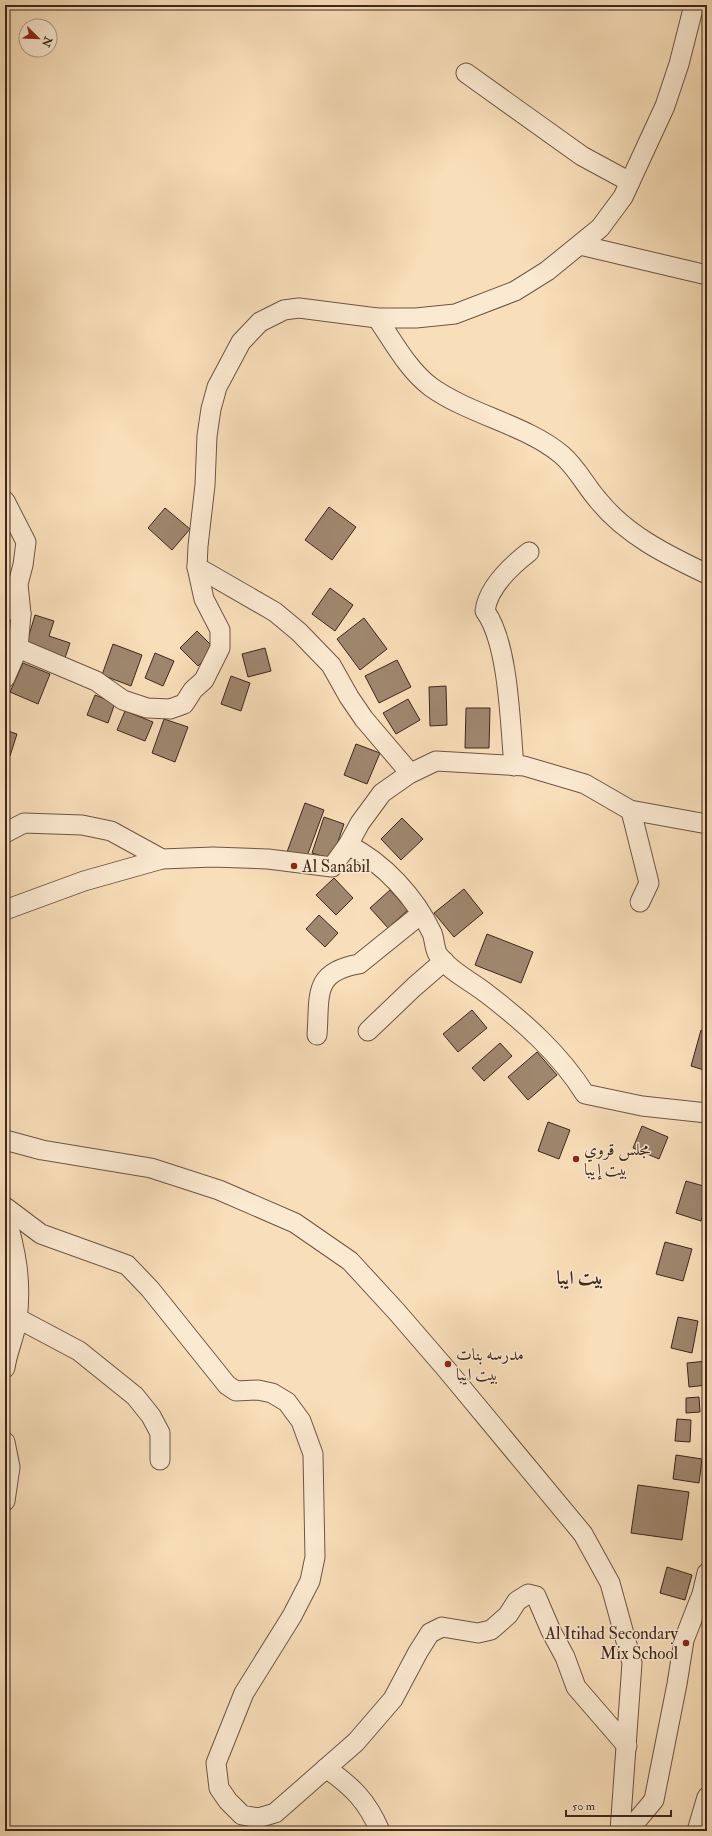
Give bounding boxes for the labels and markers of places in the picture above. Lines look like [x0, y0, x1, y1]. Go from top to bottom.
place label: Al Sanabil [301, 856, 371, 877]
marker: Al Sanabil [289, 861, 299, 871]
place label: مجلس قروي بيت إيبا [584, 1139, 651, 1180]
marker: مجلس قروي بيت إيبا [571, 1154, 581, 1164]
place label: مدرسه بنات بيت ايبا [456, 1344, 524, 1385]
marker: مدرسه بنات بيت ايبا [443, 1359, 453, 1369]
place label: Al Itihad Secondary Mix School [544, 1623, 679, 1664]
marker: Al Itihad Secondary Mix School [681, 1638, 691, 1648]

